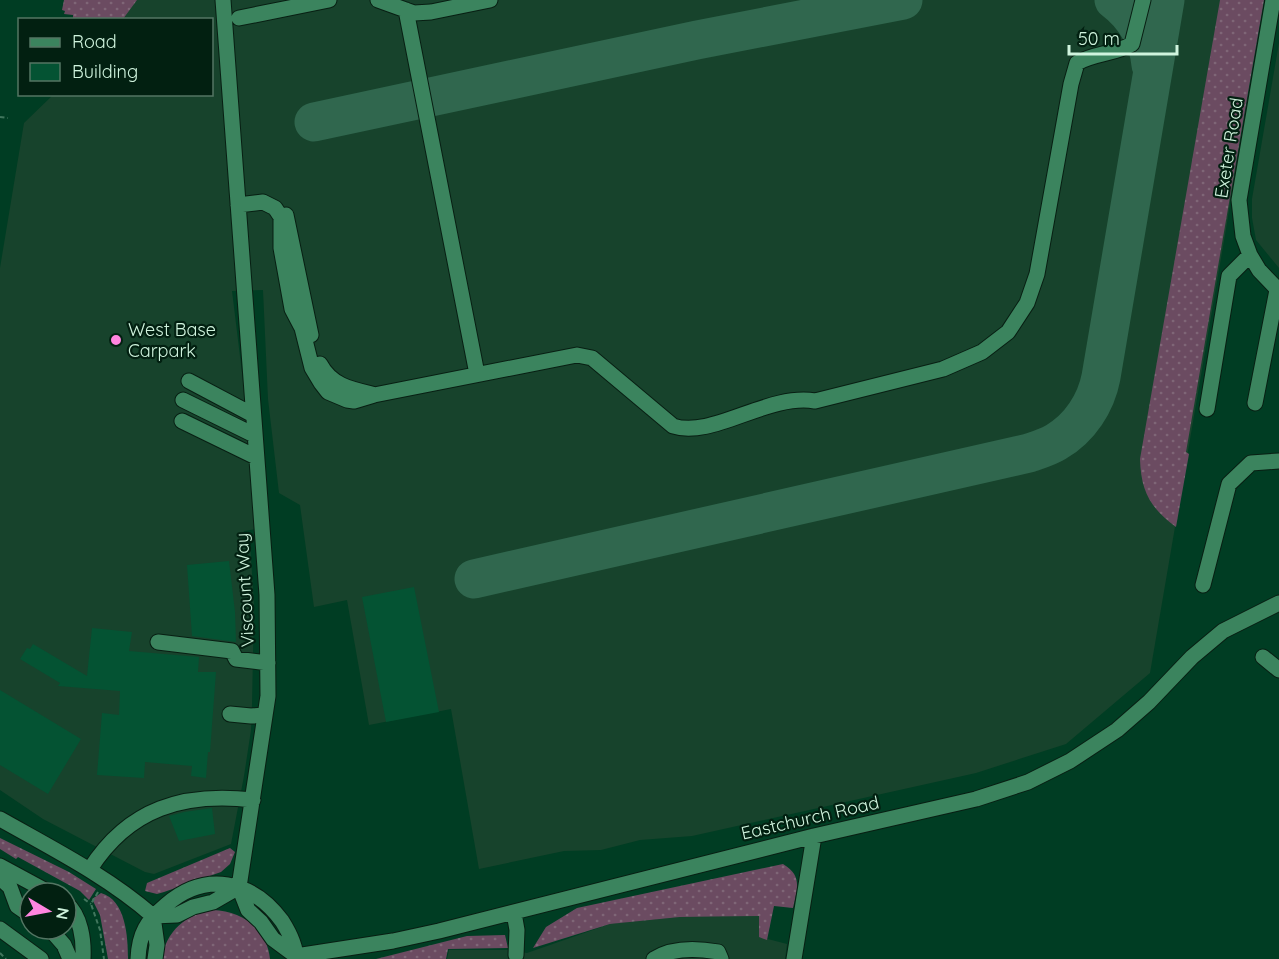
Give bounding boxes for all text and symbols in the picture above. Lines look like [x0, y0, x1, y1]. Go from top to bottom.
legend [18, 18, 213, 96]
scale bar [1069, 18, 1177, 56]
text: 50 m [1078, 27, 1120, 50]
text: Road [72, 30, 117, 53]
text: Building [72, 60, 138, 83]
street label: Exeter Road [1209, 96, 1248, 200]
place label: West Base Carpark [128, 318, 216, 362]
marker: West Base Carpark [109, 333, 123, 347]
street label: Viscount Way [230, 532, 259, 648]
street label: Eastchurch Road [739, 790, 881, 845]
north arrow [18, 881, 78, 941]
text: N [52, 906, 74, 921]

